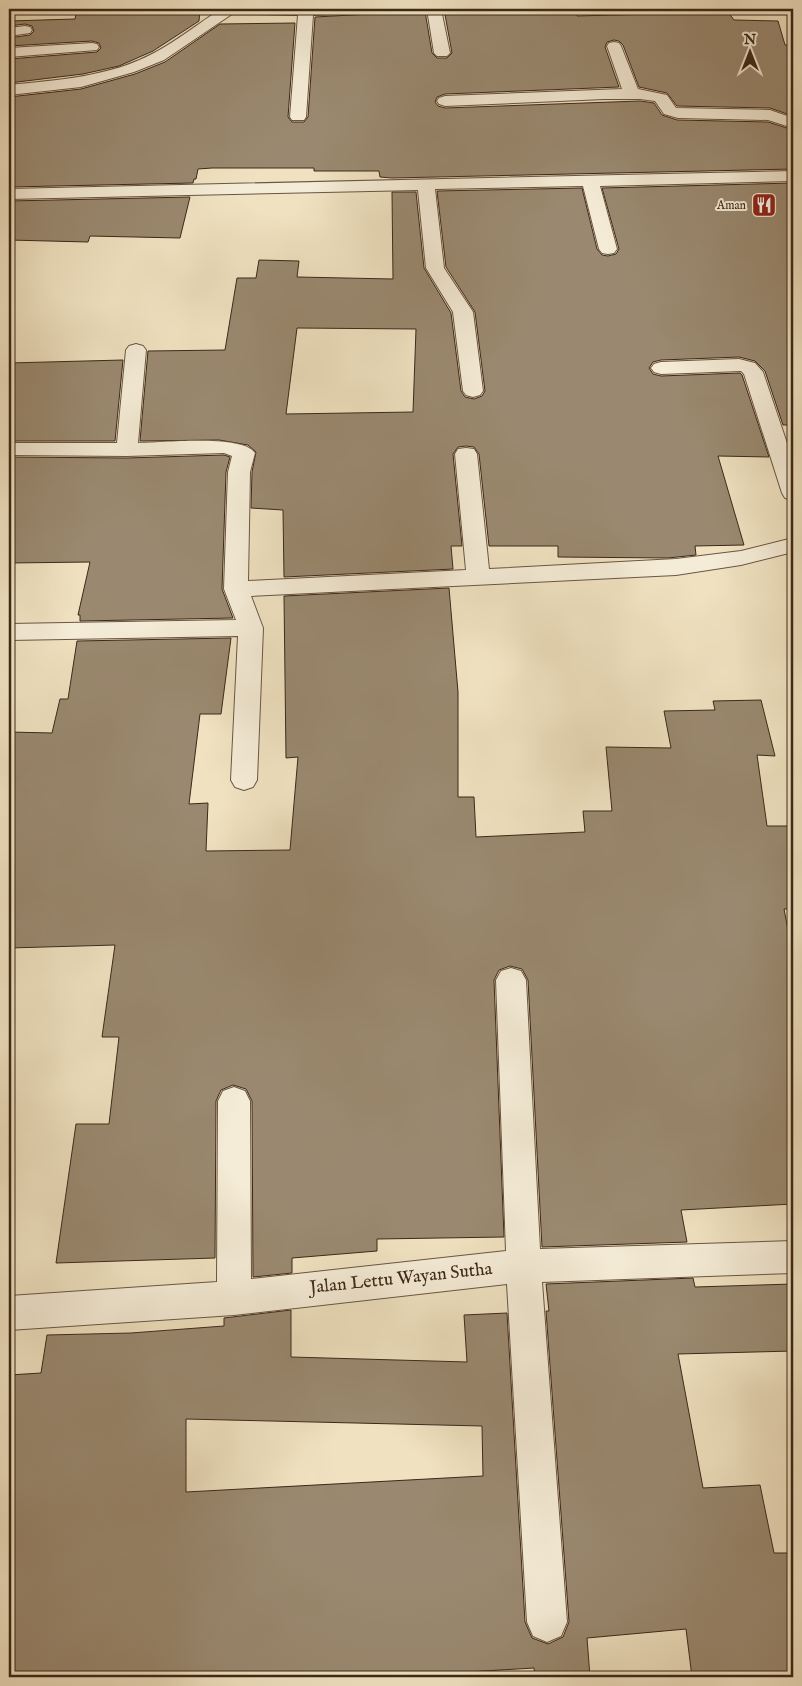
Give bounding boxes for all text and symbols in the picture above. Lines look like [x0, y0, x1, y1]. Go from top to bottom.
north arrow [724, 28, 774, 78]
text: N [743, 31, 756, 49]
restaurant icon: Aman [751, 192, 777, 218]
place label: Aman [716, 198, 747, 213]
street label: Jalan Lettu Wayan Sutha [307, 1258, 494, 1300]

